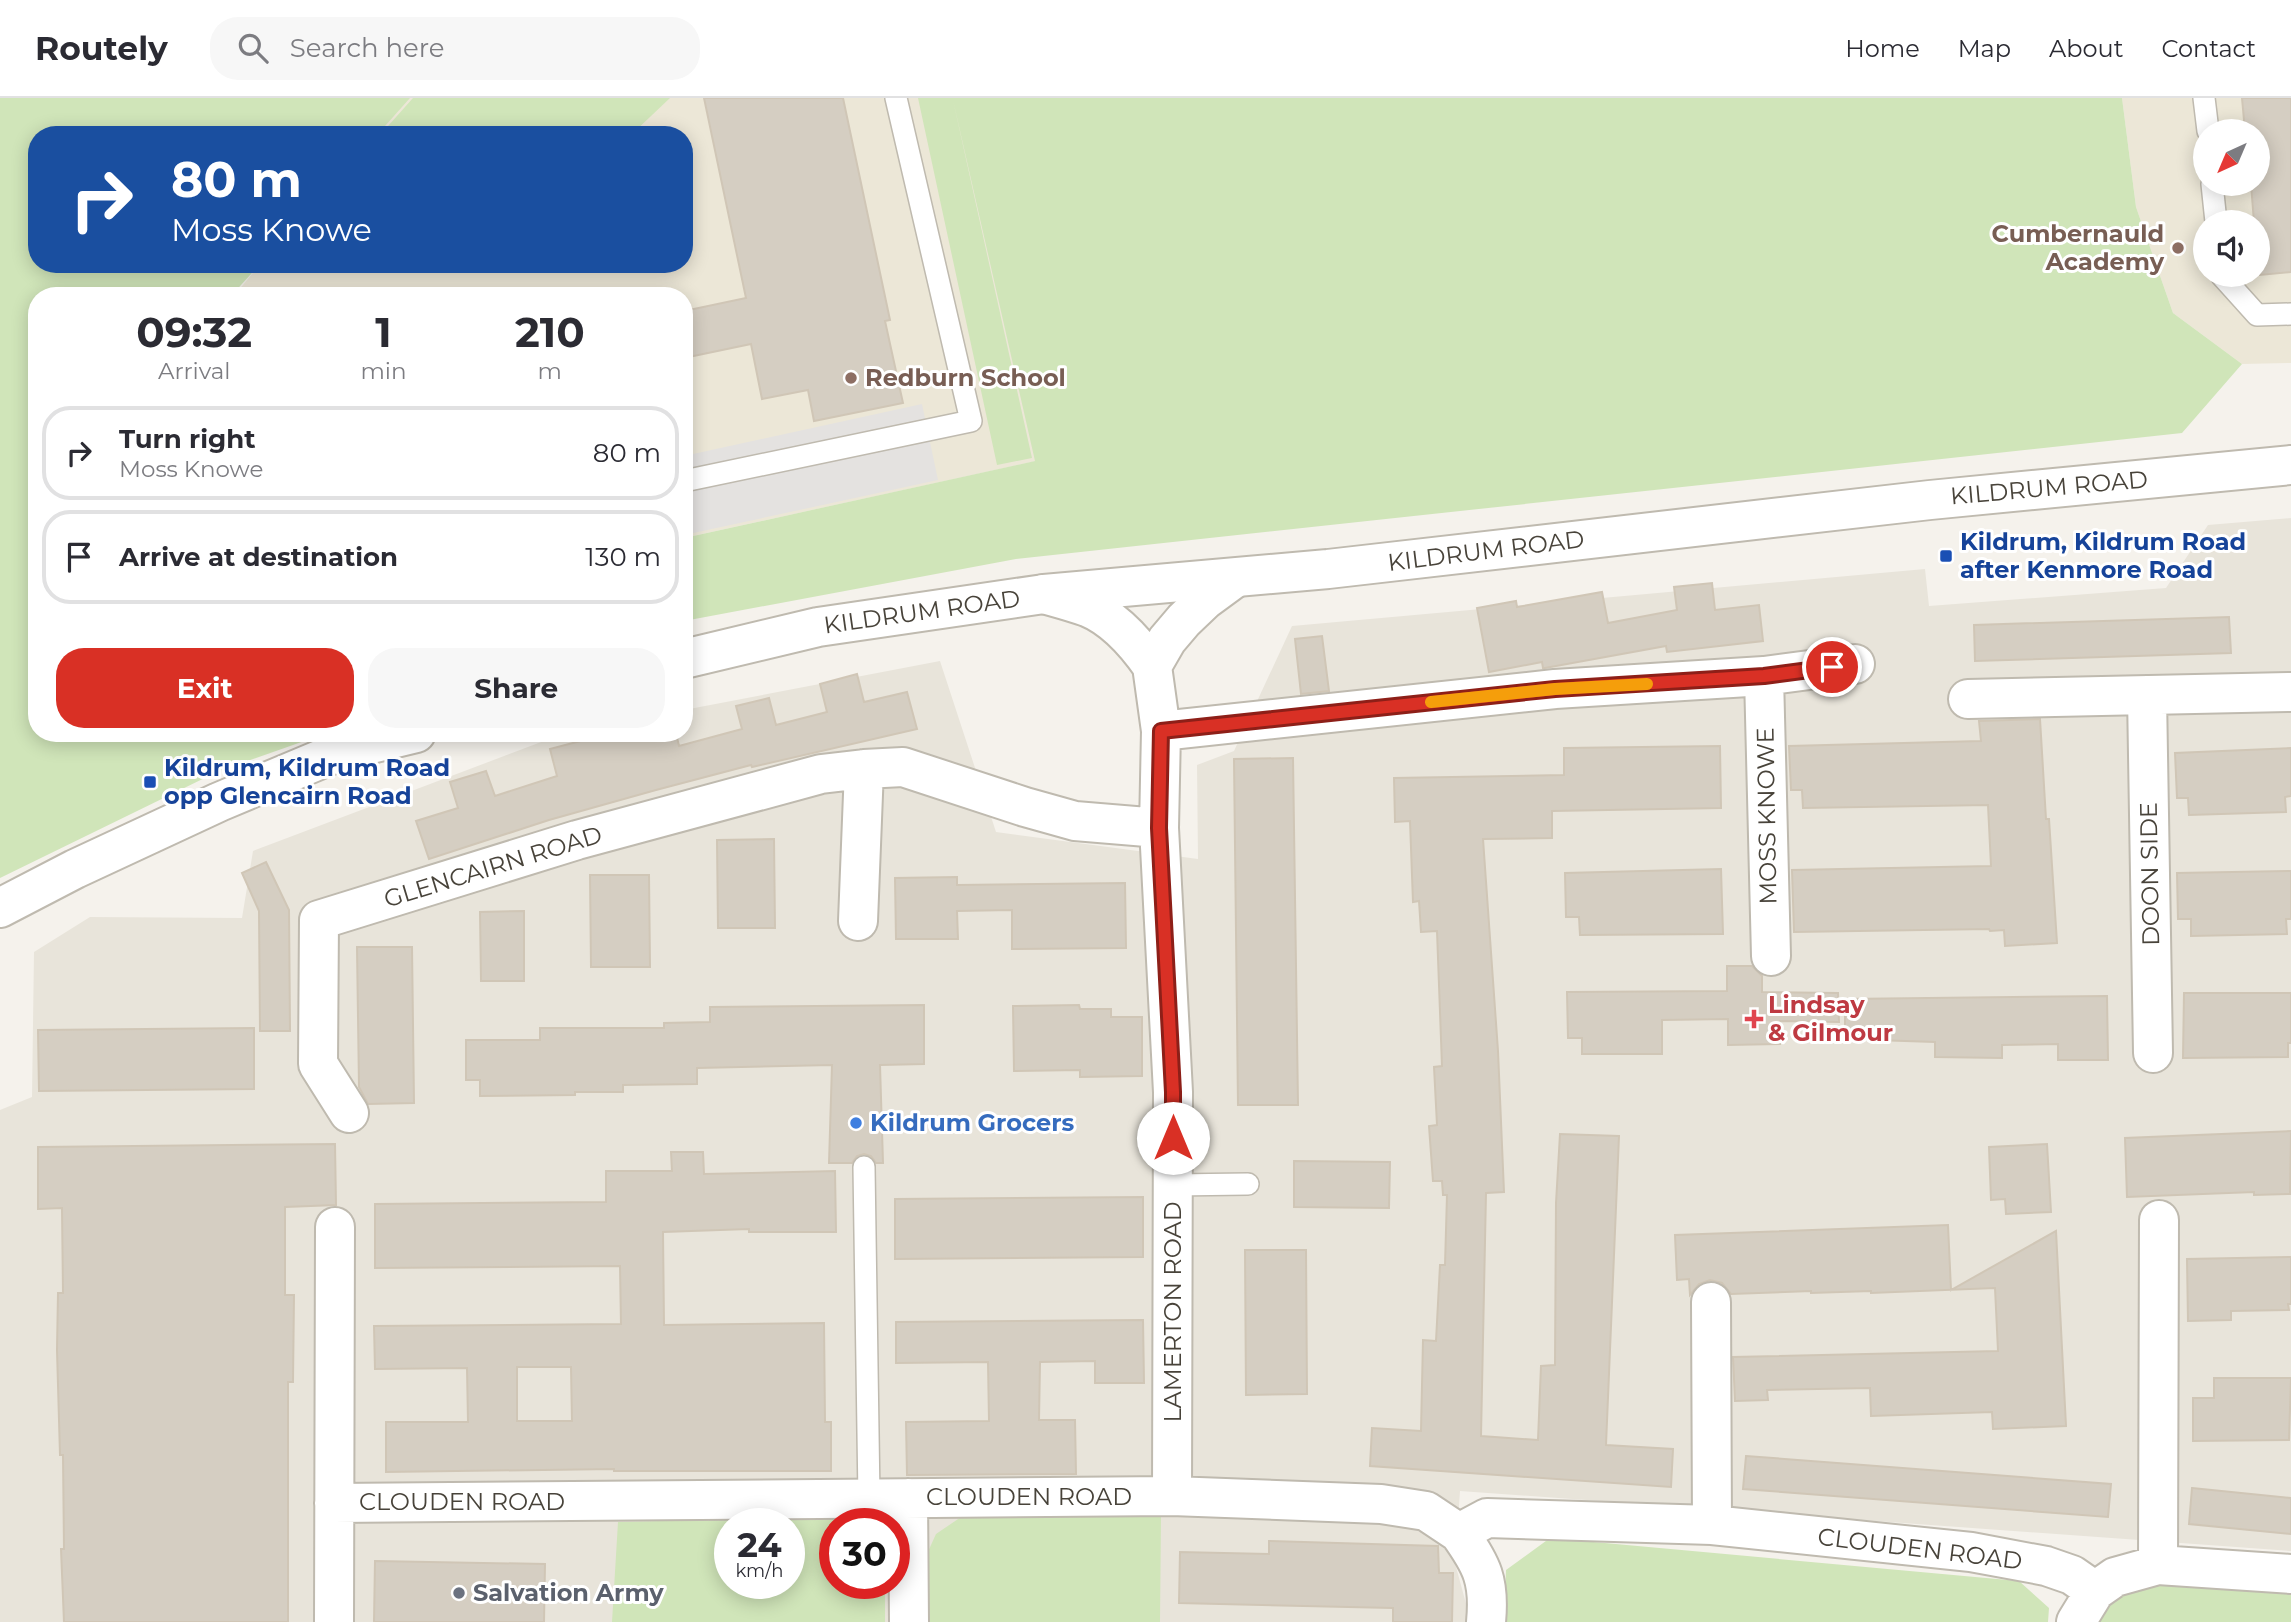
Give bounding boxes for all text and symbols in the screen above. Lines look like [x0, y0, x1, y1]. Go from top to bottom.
search box [210, 17, 700, 80]
text: Routely [35, 28, 168, 68]
icon: search [234, 29, 272, 67]
text: Search here [290, 32, 445, 64]
text: Home [1845, 34, 1920, 63]
text: Map [1958, 34, 2011, 63]
text: About [2049, 34, 2123, 63]
text: Contact [2161, 34, 2256, 63]
north arrow [2193, 119, 2270, 196]
map controls [2193, 119, 2270, 287]
text: 80 m [171, 150, 302, 209]
icon: right [56, 154, 147, 245]
text: Moss Knowe [171, 210, 372, 249]
button: sound [2193, 210, 2270, 287]
place label: Cumbernauld Academy [1992, 219, 2165, 276]
marker: Cumbernauld Academy [2170, 240, 2186, 256]
text: 09:32 [136, 306, 252, 358]
text: 1 [375, 306, 392, 358]
text: 210 [515, 306, 585, 358]
text: Arrival [158, 357, 230, 385]
text: min [360, 357, 407, 385]
text: m [538, 357, 562, 385]
place label: Redburn School [865, 363, 1066, 392]
marker: Redburn School [843, 370, 859, 386]
text: Turn right [119, 423, 255, 455]
icon: right [60, 434, 98, 472]
text: 80 m [593, 437, 661, 469]
text: Moss Knowe [119, 455, 263, 483]
street label: KILDRUM ROAD [1949, 464, 2149, 511]
street label: KILDRUM ROAD [1386, 524, 1586, 577]
place label: Kildrum, Kildrum Road after Kenmore Road [1960, 527, 2246, 584]
icon: arrive [60, 538, 98, 576]
text: Arrive at destination [119, 541, 398, 573]
text: 130 m [585, 541, 661, 573]
marker: Kildrum, Kildrum Road after Kenmore Road [1938, 548, 1954, 564]
street label: KILDRUM ROAD [822, 583, 1022, 640]
pin [1802, 637, 1862, 697]
button: Exit [56, 648, 354, 728]
button: Share [368, 648, 665, 728]
icon: arrive [1813, 648, 1851, 686]
street label: MOSS KNOWE [1750, 727, 1783, 905]
place label: Kildrum, Kildrum Road opp Glencairn Road [164, 753, 450, 810]
marker: Kildrum, Kildrum Road opp Glencairn Road [142, 774, 158, 790]
street label: DOON SIDE [2134, 802, 2165, 946]
street label: GLENCAIRN ROAD [380, 820, 606, 914]
place label: Lindsay & Gilmour [1768, 990, 1893, 1047]
marker: Lindsay & Gilmour [1746, 1011, 1762, 1027]
position arrow [1136, 1101, 1210, 1175]
place label: Kildrum Grocers [870, 1108, 1074, 1137]
marker: Kildrum Grocers [848, 1115, 864, 1131]
street label: LAMERTON ROAD [1158, 1201, 1187, 1423]
street label: CLOUDEN ROAD [926, 1482, 1132, 1511]
street label: CLOUDEN ROAD [359, 1487, 565, 1516]
speed limit sign: 30 [819, 1508, 910, 1599]
street label: CLOUDEN ROAD [1816, 1522, 2024, 1575]
text: 24 [737, 1523, 782, 1566]
text: km/h [735, 1560, 784, 1582]
place label: Salvation Army [473, 1578, 664, 1607]
marker: Salvation Army [451, 1585, 467, 1601]

